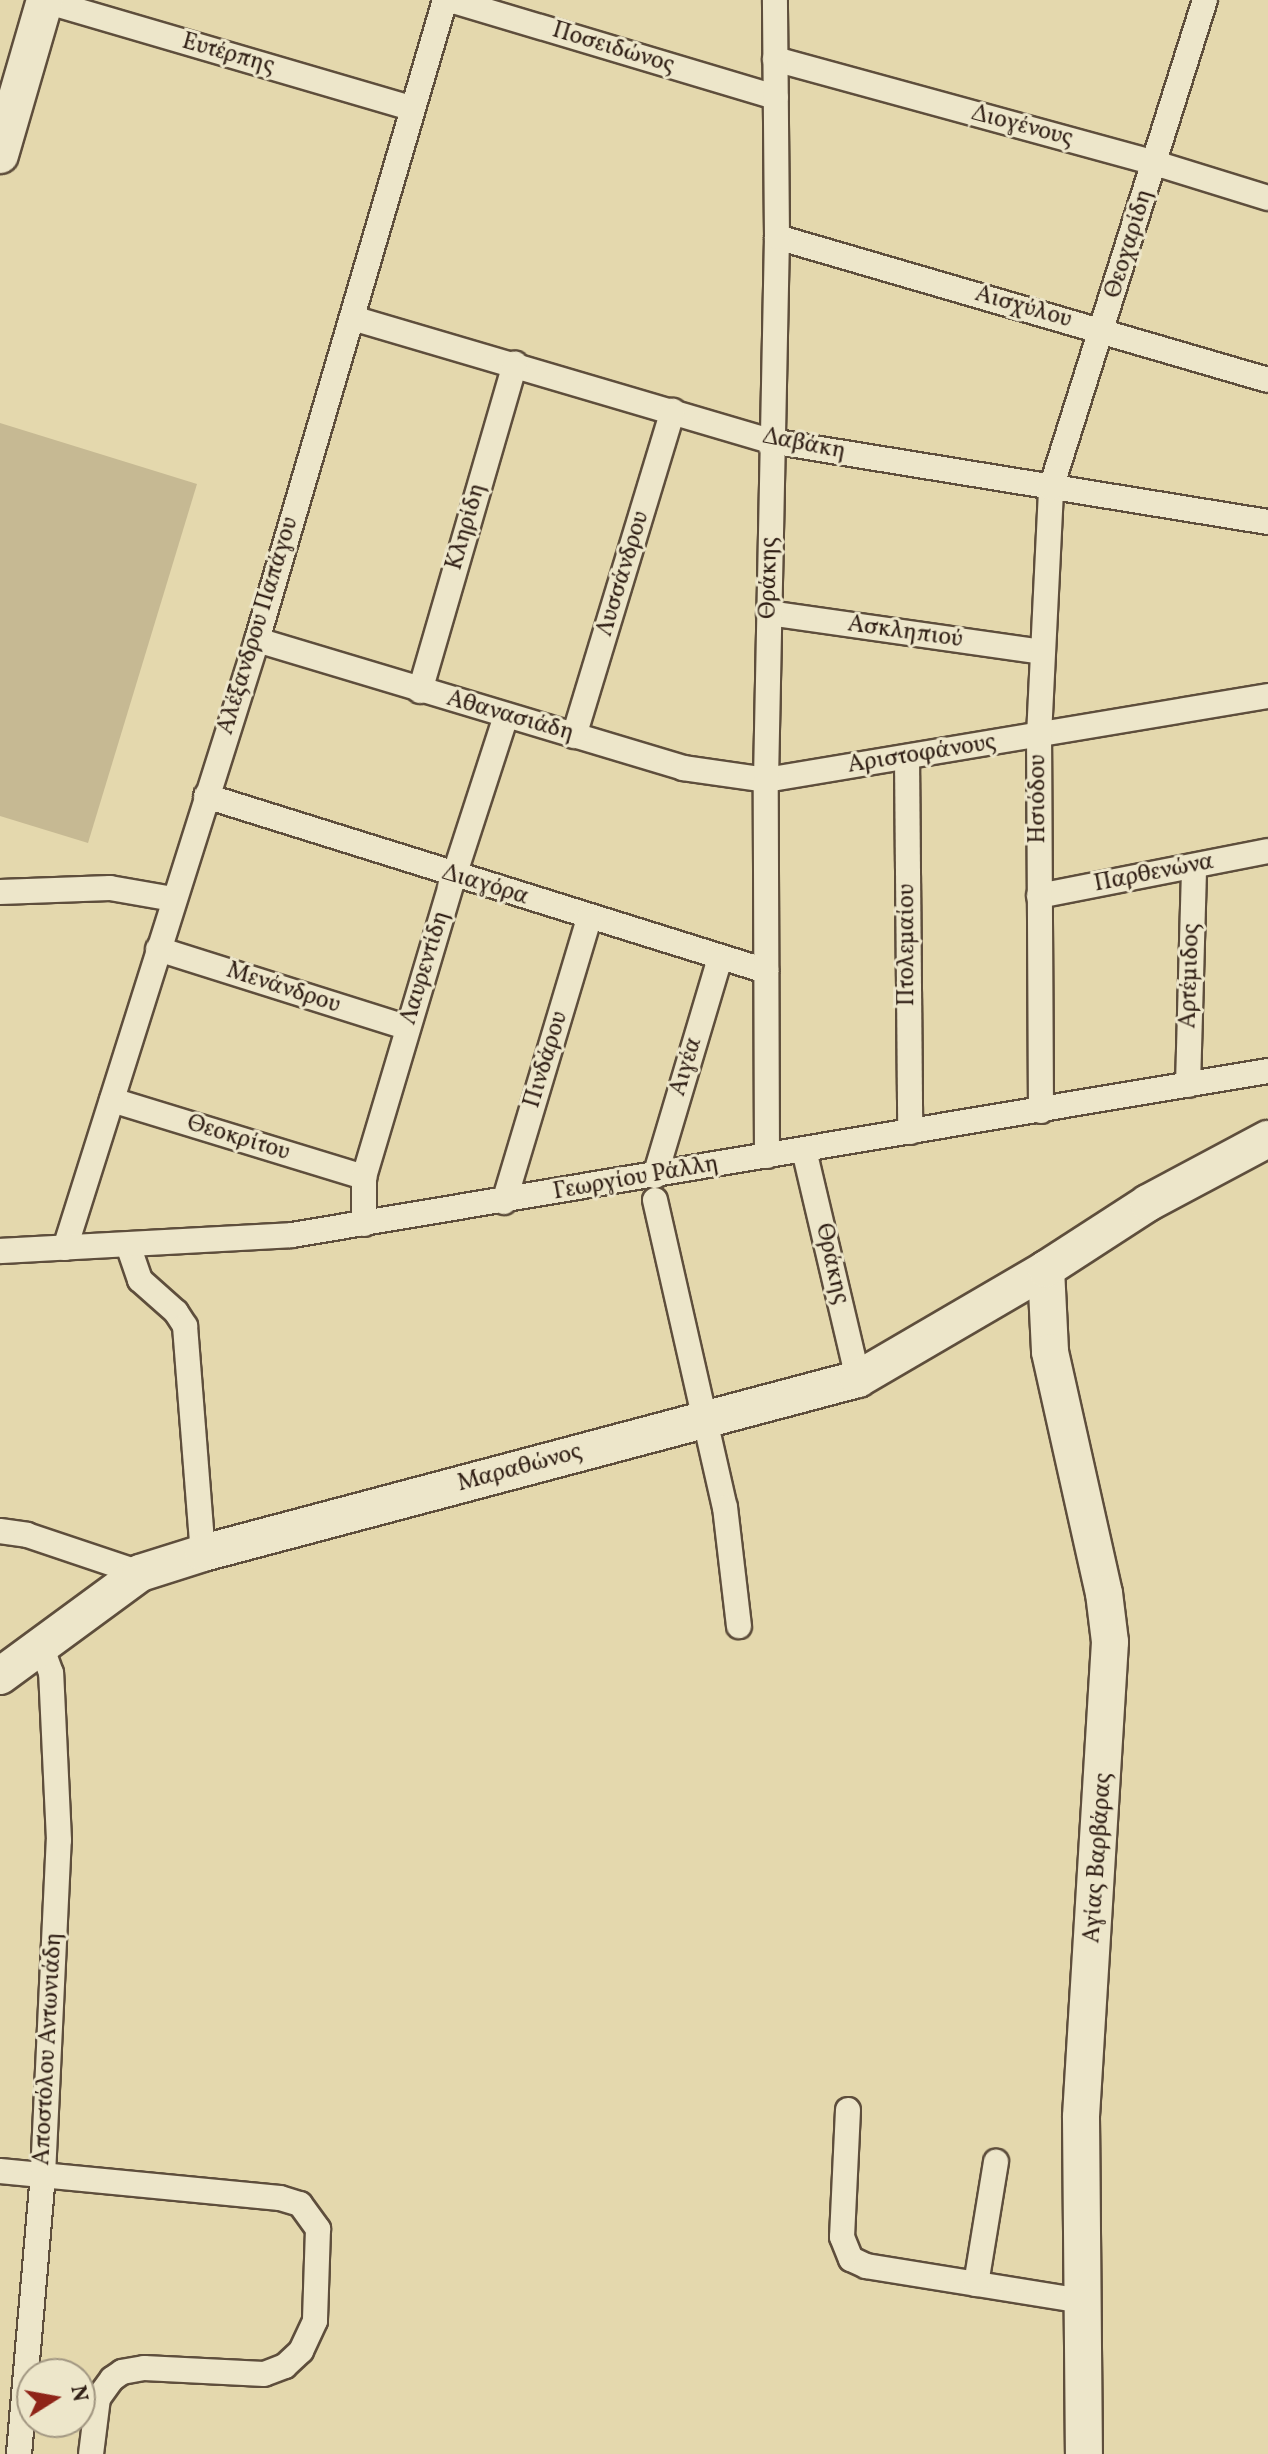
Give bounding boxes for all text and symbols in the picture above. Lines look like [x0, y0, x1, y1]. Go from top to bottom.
street label: Ποσειδώνος [548, 17, 678, 81]
street label: Ευτέρπης [178, 28, 278, 82]
street label: Διογένους [968, 100, 1076, 154]
street label: Θεοχαρίδη [1100, 186, 1160, 302]
street label: Αισχύλου [971, 280, 1075, 336]
street label: Δαβάκη [760, 423, 848, 467]
street label: Κληρίδη [441, 480, 493, 574]
street label: Λυσσάνδρου [591, 508, 657, 640]
street label: Αλέξανδρου Παπάγου [212, 514, 306, 738]
street label: Θράκης [755, 537, 785, 619]
street label: Ασκληπιού [846, 611, 964, 655]
street label: Αθανασιάδη [443, 685, 577, 749]
street label: Αριστοφάνους [846, 729, 998, 781]
street label: Ησιόδου [1025, 754, 1053, 844]
street label: Παρθενώνα [1092, 848, 1216, 900]
street label: Διαγόρα [438, 859, 532, 913]
street label: Πτολεμαίου [894, 884, 922, 1006]
street label: Λαυρεντίδη [395, 908, 457, 1028]
street label: Αρτέμιδος [1175, 923, 1207, 1029]
street label: Μενάνδρου [222, 957, 344, 1021]
street label: Πινδάρου [519, 1008, 575, 1112]
street label: Αιγέα [664, 1034, 710, 1100]
street label: Θεοκρίτου [183, 1110, 293, 1168]
street label: Γεωργίου Ράλλη [551, 1150, 721, 1208]
street label: Θράκης [808, 1221, 854, 1307]
street label: Μαραθώνος [455, 1439, 585, 1499]
street label: Αγίας Βαρβάρας [1079, 1772, 1119, 1944]
street label: Αποστόλου Αντωνιάδη [29, 1932, 69, 2166]
north arrow [16, 2358, 96, 2438]
text: N [61, 2383, 95, 2405]

